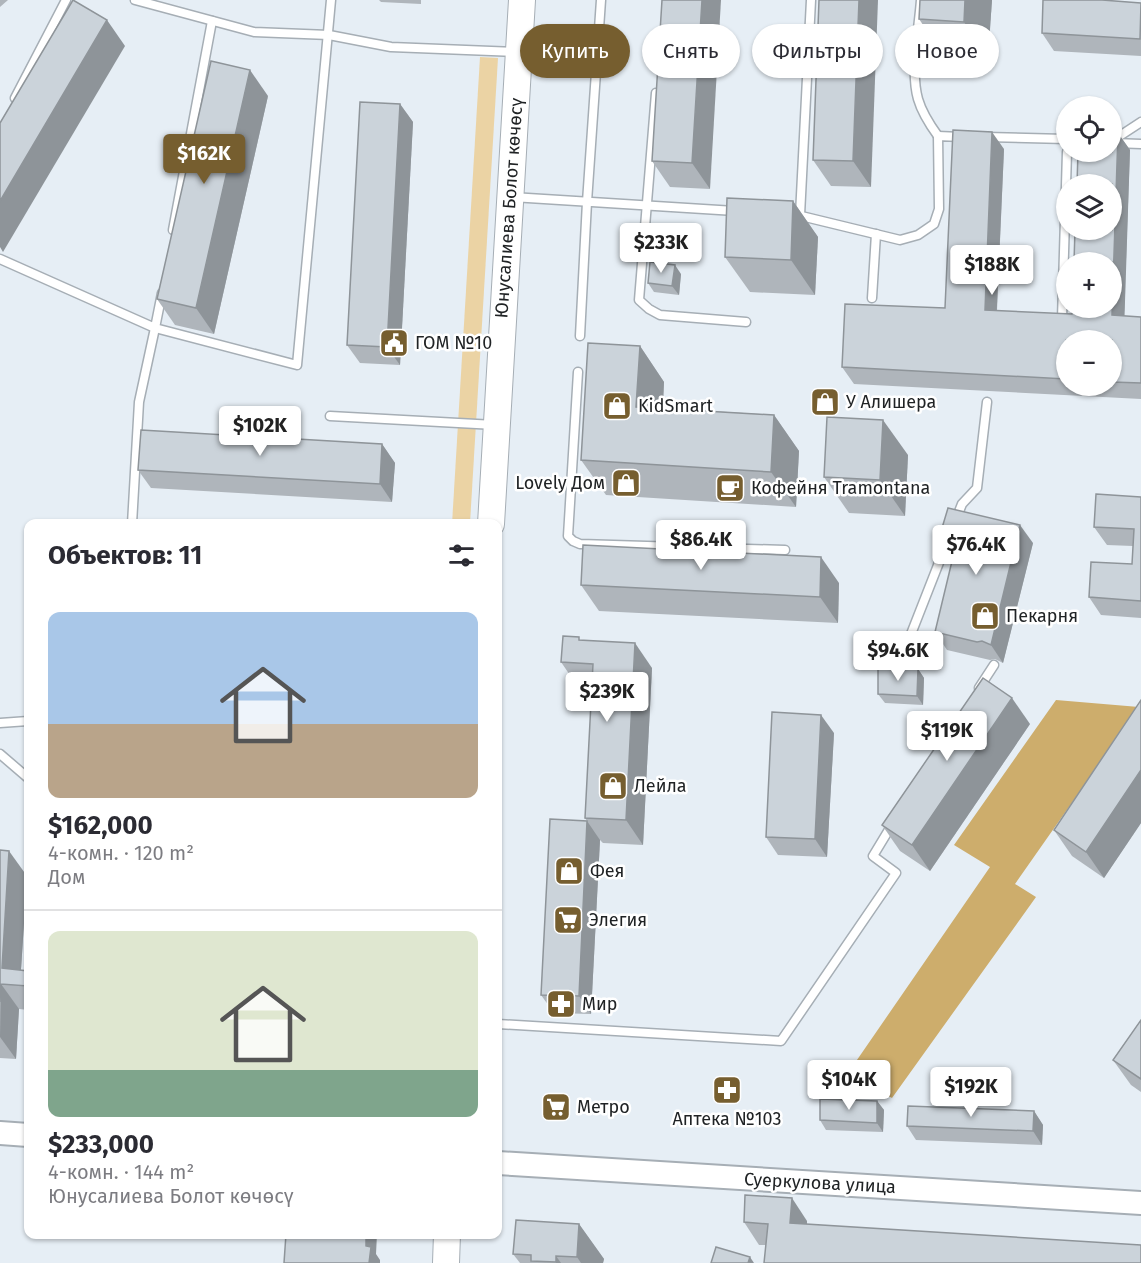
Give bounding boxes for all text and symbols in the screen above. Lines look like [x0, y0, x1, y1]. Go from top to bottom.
chip: Купить [520, 24, 630, 78]
chip: Снять [642, 24, 740, 78]
chip: Фильтры [752, 24, 883, 78]
chip: Новое [895, 24, 999, 78]
map controls [1056, 96, 1122, 396]
button: locate [1056, 96, 1122, 162]
street label: Юнусалиева Болот көчөсү [490, 97, 528, 319]
pin: $162K [162, 134, 246, 185]
text: $162K [177, 141, 231, 165]
button: layers [1056, 174, 1122, 240]
pin: $233K [619, 223, 703, 274]
text: $233K [634, 230, 688, 254]
pin: $188K [950, 245, 1034, 296]
text: $188K [964, 252, 1020, 276]
button: + [1056, 252, 1122, 318]
public building icon: ГОМ №10 [378, 327, 410, 359]
button: − [1056, 330, 1122, 396]
place label: ГОМ №10 [415, 332, 492, 354]
shop icon: У Алишера [809, 386, 841, 418]
shop icon: KidSmart [601, 390, 633, 422]
place label: У Алишера [846, 391, 936, 413]
place label: KidSmart [638, 395, 713, 417]
pin: $102K [218, 406, 302, 457]
text: $102K [233, 413, 287, 437]
shop icon: Lovely Дом [610, 467, 642, 499]
place label: Lovely Дом [515, 472, 605, 494]
cafe icon: Кофейня Tramontana [714, 472, 746, 504]
place label: Кофейня Tramontana [751, 477, 930, 499]
pin: $86.4K [652, 520, 750, 571]
pin: $76.4K [927, 525, 1025, 576]
text: $86.4K [670, 527, 732, 551]
text: $76.4K [946, 532, 1006, 556]
icon: filters [445, 539, 478, 572]
text: Объектов: 11 [48, 540, 202, 571]
shop icon: Пекарня [969, 600, 1001, 632]
place label: Пекарня [1006, 605, 1078, 627]
pin: $94.6K [849, 631, 947, 682]
text: $94.6K [867, 638, 929, 662]
icon: home [209, 651, 317, 759]
pin: $239K [565, 672, 649, 723]
text: $239K [579, 679, 635, 703]
pin: $119K [905, 711, 989, 762]
text: $119K [921, 718, 973, 742]
shop icon: Лейла [597, 770, 629, 802]
place label: Лейла [634, 775, 687, 797]
text: $162,000 [48, 810, 153, 841]
text: 4-комн. · 120 m² [48, 841, 194, 865]
shop icon: Фея [553, 855, 585, 887]
place label: Фея [590, 860, 624, 882]
text: Дом [48, 865, 85, 889]
supermarket icon: Элегия [552, 904, 584, 936]
place label: Элегия [589, 909, 647, 931]
icon: home [209, 970, 317, 1078]
pharmacy icon: Мир [545, 988, 577, 1020]
place label: Мир [582, 993, 618, 1015]
pin: $104K [807, 1060, 891, 1111]
text: $104K [821, 1067, 877, 1091]
pin: $192K [929, 1067, 1013, 1118]
pharmacy icon: Аптека №103 [711, 1074, 743, 1106]
text: $192K [944, 1074, 998, 1098]
supermarket icon: Метро [540, 1091, 572, 1123]
place label: Метро [577, 1096, 630, 1118]
place label: Аптека №103 [673, 1108, 781, 1130]
text: $233,000 [48, 1129, 154, 1160]
text: 4-комн. · 144 m² [48, 1160, 194, 1184]
street label: Суеркулова улица [744, 1168, 896, 1198]
text: Юнусалиева Болот көчөсү [48, 1184, 294, 1208]

